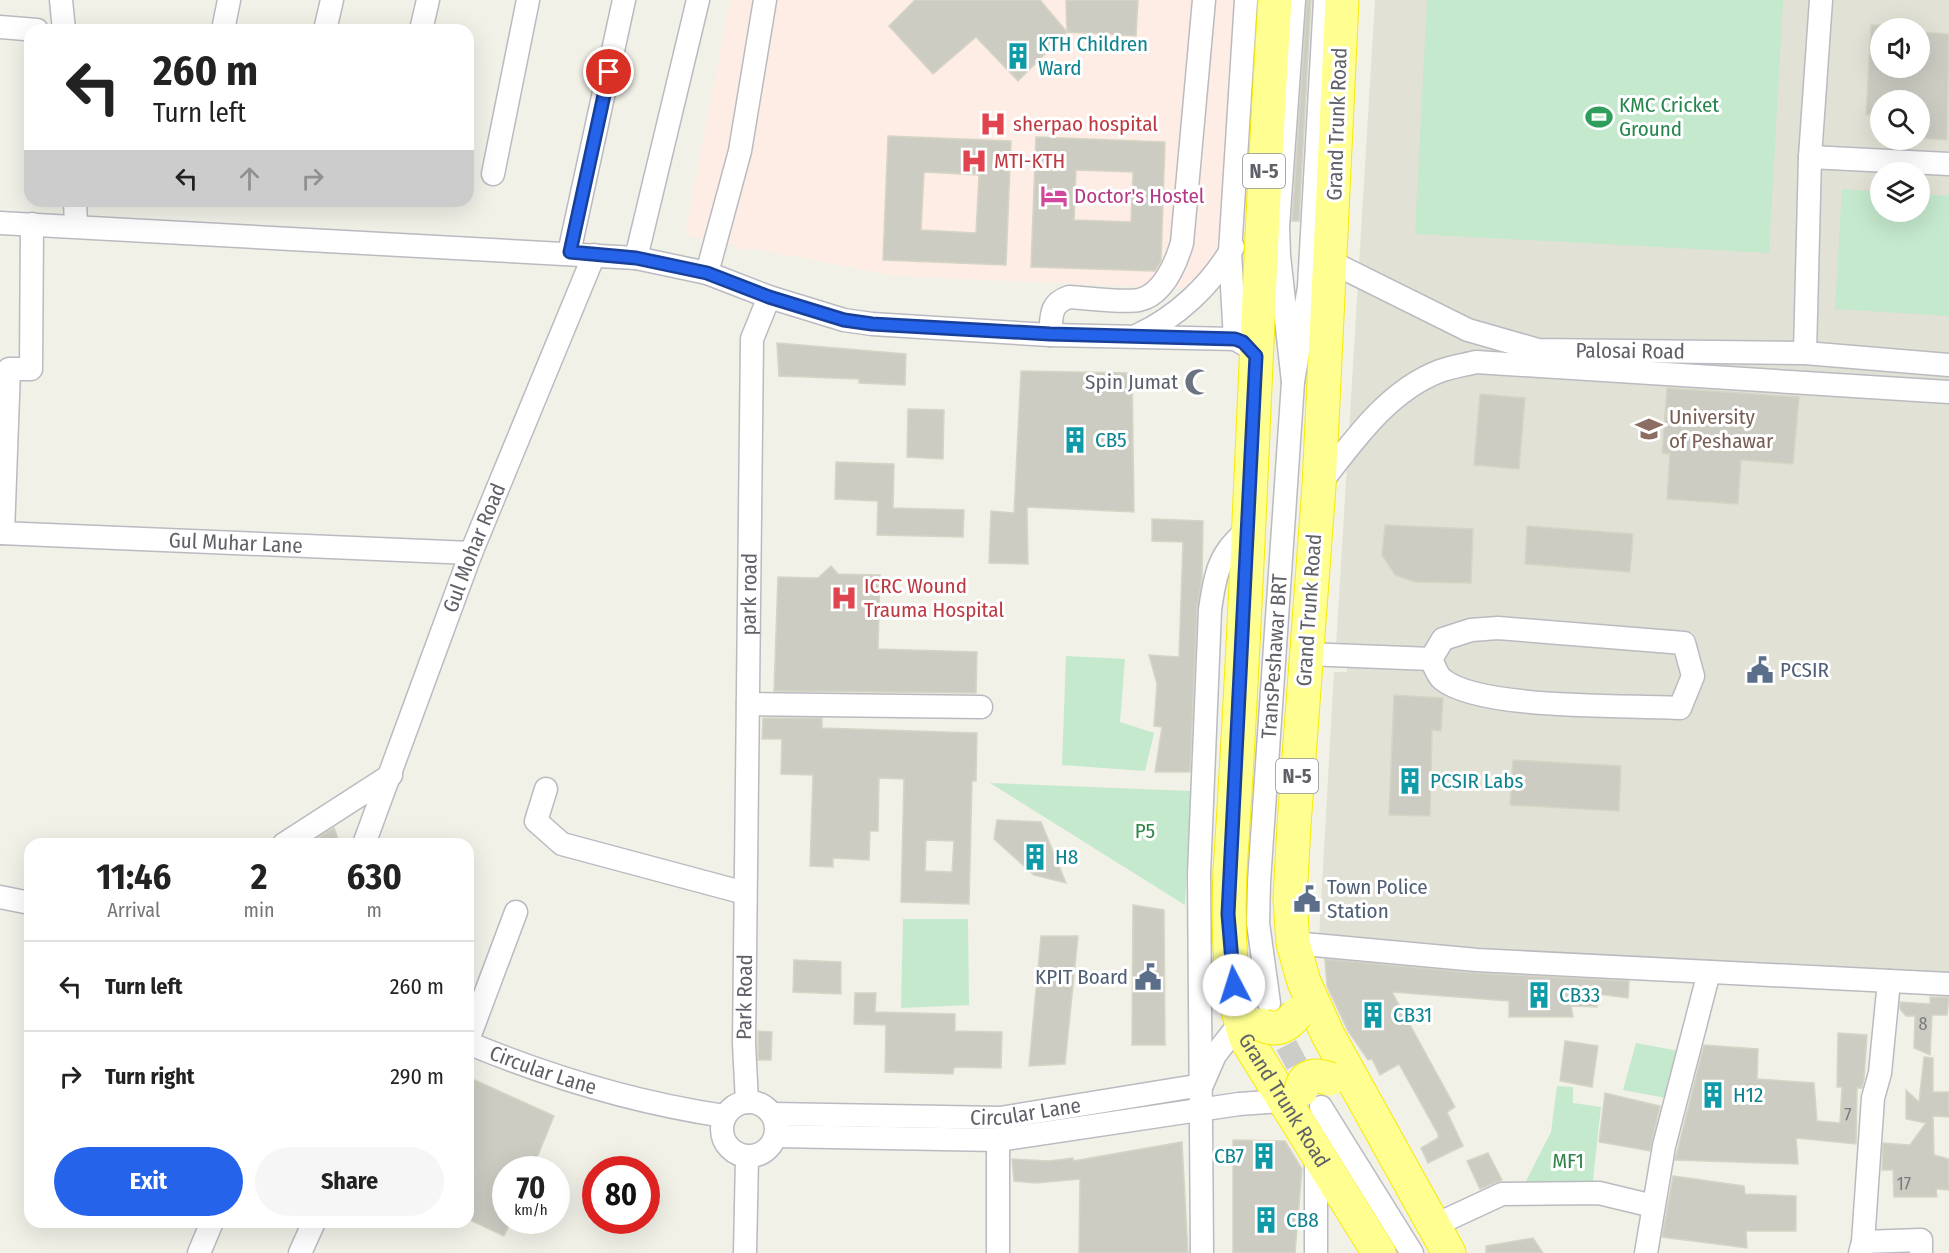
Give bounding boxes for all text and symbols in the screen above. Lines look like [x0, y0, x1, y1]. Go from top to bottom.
map controls [1870, 18, 1930, 222]
button: sound [1870, 18, 1930, 78]
place label: KTH Children Ward [1038, 31, 1148, 81]
building icon: KTH Children Ward [1003, 41, 1033, 71]
text: 260 m [153, 46, 258, 96]
pin [583, 46, 634, 97]
street label: Grand Trunk Road [1321, 47, 1353, 201]
icon: left [54, 48, 132, 126]
icon: arrive [592, 55, 625, 88]
button: search [1870, 90, 1930, 150]
place label: KMC Cricket Ground [1619, 92, 1719, 142]
text: Turn left [153, 97, 246, 129]
sports icon: KMC Cricket Ground [1584, 102, 1614, 132]
hospital icon: sherpao hospital [978, 109, 1008, 139]
place label: sherpao hospital [1013, 111, 1158, 137]
hospital icon: MTI-KTH [959, 146, 989, 176]
place label: MTI-KTH [994, 148, 1065, 174]
road number: N-5 [1243, 154, 1285, 188]
icon: left [170, 162, 203, 195]
icon: ahead [233, 162, 266, 195]
icon: right [296, 162, 329, 195]
button: layers [1870, 162, 1930, 222]
hotel icon: Doctor's Hostel [1039, 181, 1069, 211]
place label: Doctor's Hostel [1074, 183, 1205, 209]
street label: Palosai Road [1575, 337, 1685, 365]
mosque icon: Spin Jumat [1183, 367, 1213, 397]
place label: Spin Jumat [1085, 369, 1178, 395]
place label: University of Peshawar [1669, 404, 1774, 454]
school or university icon: University of Peshawar [1634, 414, 1664, 444]
building icon: CB5 [1060, 425, 1090, 455]
place label: CB5 [1095, 427, 1127, 453]
street label: Gul Mohar Road [437, 479, 511, 616]
street label: Gul Muhar Lane [168, 527, 303, 559]
street label: Grand Trunk Road [1291, 533, 1327, 687]
street label: park road [736, 553, 763, 636]
place label: ICRC Wound Trauma Hospital [864, 573, 1004, 623]
street label: TransPeshawar BRT [1256, 573, 1293, 740]
hospital icon: ICRC Wound Trauma Hospital [829, 583, 859, 613]
public building icon: PCSIR [1745, 655, 1775, 685]
place label: PCSIR [1780, 657, 1829, 683]
road number: N-5 [1276, 759, 1318, 793]
building icon: PCSIR Labs [1395, 766, 1425, 796]
place label: PCSIR Labs [1430, 768, 1523, 794]
park label: P5 [1135, 818, 1155, 844]
building icon: H8 [1020, 842, 1050, 872]
place label: H8 [1055, 844, 1078, 870]
text: 11:46 [96, 855, 171, 899]
text: 2 [251, 855, 267, 899]
text: 630 [347, 855, 402, 899]
place label: Town Police Station [1327, 874, 1428, 924]
public building icon: Town Police Station [1292, 884, 1322, 914]
text: Arrival [107, 898, 160, 922]
text: min [244, 898, 274, 922]
text: m [367, 898, 382, 922]
position arrow [1202, 953, 1266, 1017]
street label: Park Road [731, 954, 758, 1040]
public building icon: KPIT Board [1133, 962, 1163, 992]
place label: KPIT Board [1035, 964, 1128, 990]
icon: left [54, 970, 87, 1003]
text: Turn left [105, 973, 183, 1000]
text: 260 m [390, 973, 444, 1000]
building icon: CB33 [1524, 980, 1554, 1010]
place label: CB33 [1559, 982, 1600, 1008]
building icon: CB31 [1358, 1000, 1388, 1030]
place label: CB31 [1393, 1002, 1432, 1028]
house number: 8 [1919, 1013, 1928, 1035]
street label: Grand Trunk Road [1233, 1028, 1336, 1172]
street label: Circular Lane [486, 1040, 600, 1100]
icon: right [54, 1060, 87, 1093]
text: Turn right [105, 1063, 194, 1090]
text: 290 m [390, 1063, 444, 1090]
building icon: H12 [1698, 1080, 1728, 1110]
place label: H12 [1733, 1082, 1763, 1108]
street label: Circular Lane [970, 1092, 1083, 1131]
house number: 7 [1844, 1104, 1852, 1126]
building icon: CB7 [1249, 1141, 1279, 1171]
place label: CB7 [1214, 1143, 1244, 1169]
button: Exit [54, 1147, 243, 1216]
button: Share [255, 1147, 444, 1216]
park label: MF1 [1552, 1148, 1584, 1174]
speed limit sign: 80 [582, 1156, 660, 1234]
text: 70 [517, 1170, 545, 1206]
house number: 17 [1897, 1173, 1911, 1195]
text: km/h [514, 1201, 548, 1219]
building icon: CB8 [1251, 1205, 1281, 1235]
place label: CB8 [1286, 1207, 1319, 1233]

